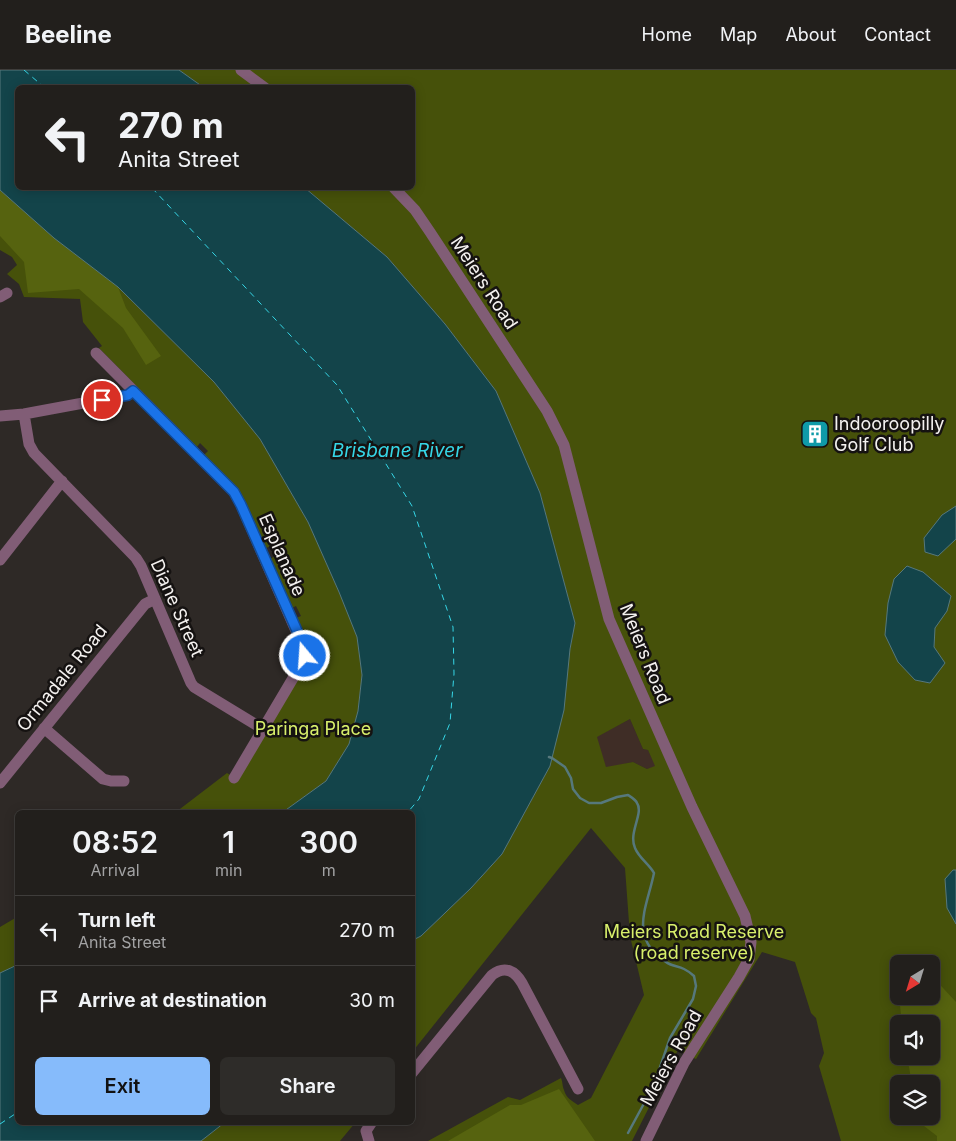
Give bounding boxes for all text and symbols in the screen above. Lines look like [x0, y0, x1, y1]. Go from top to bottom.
text: Beeline [25, 20, 112, 49]
text: Home [642, 24, 692, 45]
text: Map [720, 24, 757, 45]
text: About [785, 24, 836, 45]
text: Contact [864, 24, 931, 45]
text: 270 m [118, 104, 224, 146]
icon: left [35, 105, 100, 170]
text: Anita Street [118, 146, 239, 172]
street label: Meiers Road [447, 232, 522, 333]
pin [81, 379, 123, 421]
icon: arrive [88, 386, 116, 414]
place label: Indooroopilly Golf Club [834, 413, 944, 455]
building icon: Indooroopilly Golf Club [800, 419, 830, 449]
water label: Brisbane River [332, 439, 463, 462]
street label: Esplanade [255, 510, 310, 599]
street label: Diane Street [147, 556, 208, 660]
street label: Meiers Road [616, 601, 675, 707]
street label: Ormadale Road [12, 620, 111, 735]
position arrow [278, 629, 330, 681]
park label: Paringa Place [255, 718, 371, 739]
text: 08:52 [72, 824, 158, 860]
text: 1 [222, 824, 235, 860]
text: 300 [299, 824, 358, 860]
text: Arrival [90, 860, 140, 880]
text: min [215, 860, 242, 880]
text: m [322, 860, 336, 880]
text: Turn left [78, 909, 156, 932]
icon: left [35, 917, 63, 945]
text: 270 m [339, 919, 395, 942]
park label: Meiers Road Reserve (road reserve) [604, 921, 784, 963]
text: Anita Street [78, 932, 166, 952]
north arrow [890, 955, 940, 1005]
map controls [890, 955, 940, 1125]
icon: arrive [35, 987, 63, 1015]
text: Arrive at destination [78, 989, 267, 1012]
text: 30 m [349, 989, 395, 1012]
street label: Meiers Road [636, 1006, 706, 1109]
button: sound [890, 1015, 940, 1065]
button: Exit [35, 1057, 210, 1115]
button: Share [220, 1057, 395, 1115]
button: layers [890, 1075, 940, 1125]

